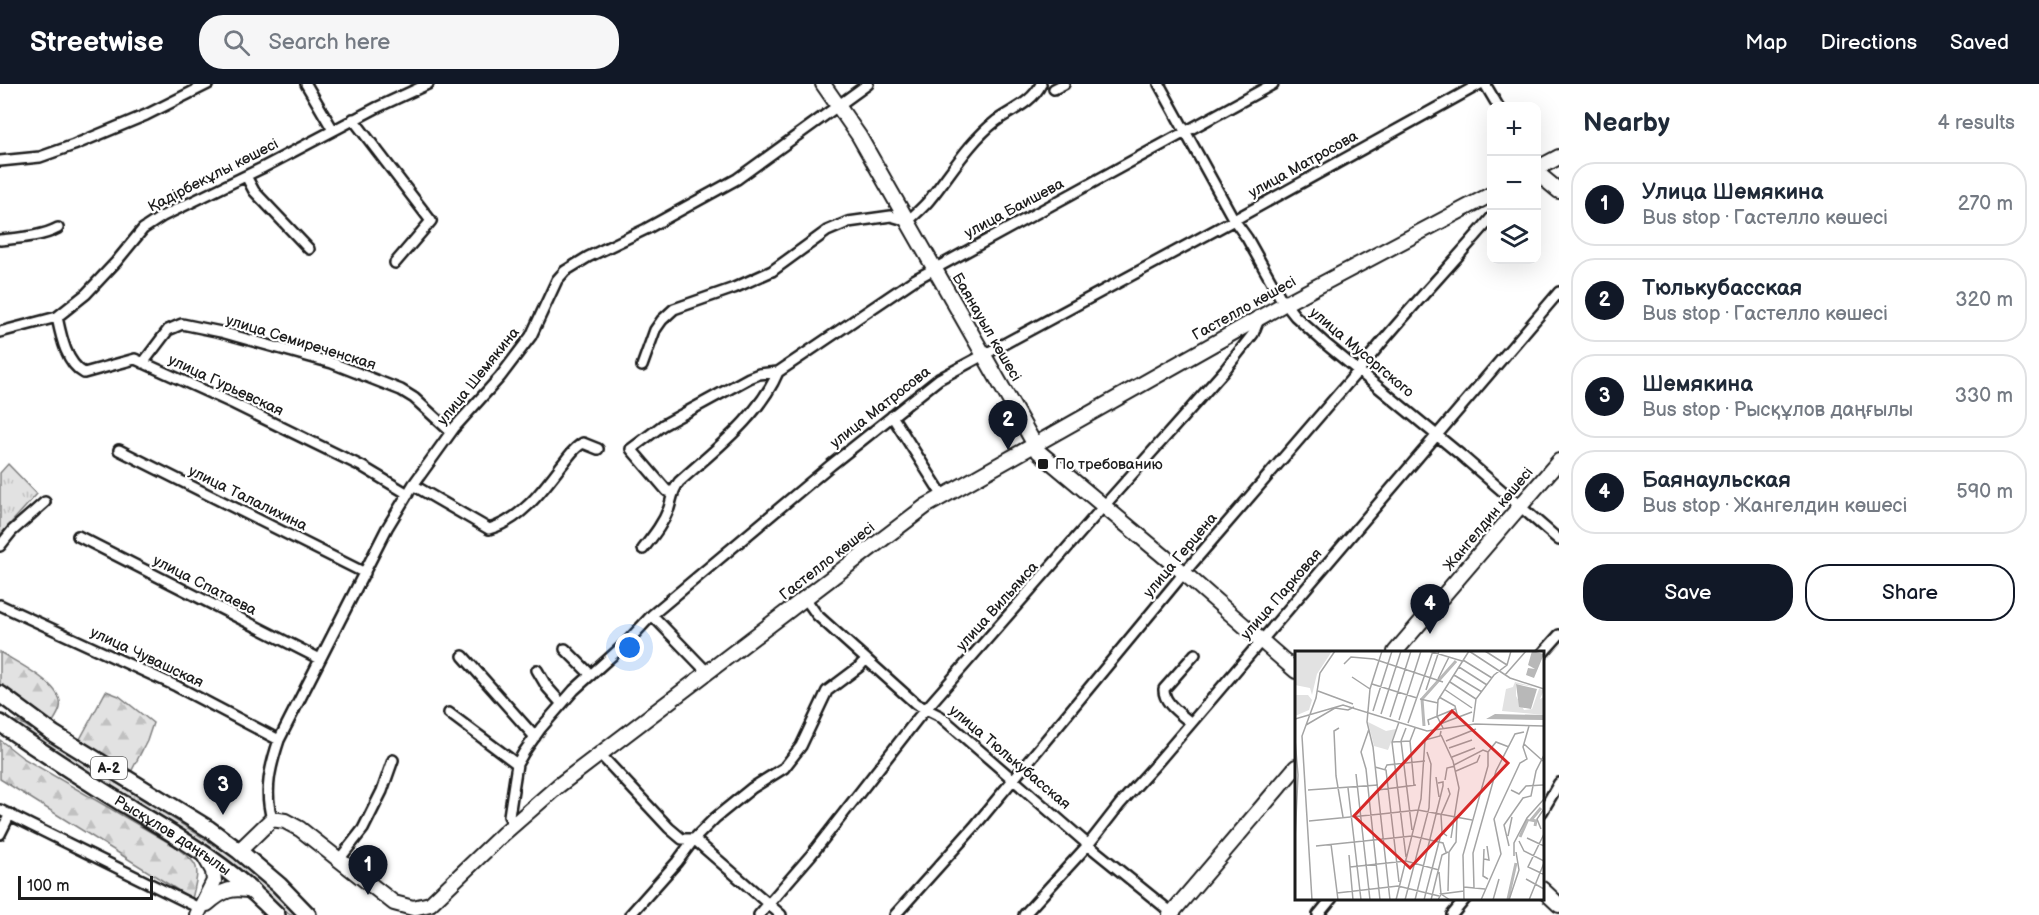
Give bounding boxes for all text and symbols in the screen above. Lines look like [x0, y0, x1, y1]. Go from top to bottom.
search box [199, 15, 619, 69]
text: Streetwise [30, 26, 163, 59]
icon: search [220, 26, 253, 59]
text: Search here [268, 29, 390, 56]
text: Map [1745, 30, 1788, 55]
text: Directions [1821, 30, 1917, 55]
text: Saved [1950, 30, 2009, 55]
map controls [1487, 102, 1541, 264]
button: + [1487, 102, 1541, 156]
text: Nearby [1583, 108, 1670, 139]
text: 4 results [1937, 111, 2015, 135]
street label: улица Матросова [1245, 126, 1361, 202]
street label: Қадірбекұлы көшесі [145, 134, 282, 217]
button: − [1487, 156, 1541, 210]
street label: улица Баишева [961, 174, 1067, 243]
text: Улица Шемякина [1642, 179, 1824, 206]
text: 1 [1600, 192, 1609, 216]
text: 270 m [1958, 192, 2013, 216]
text: Bus stop · Гастелло көшесі [1642, 206, 1888, 230]
button: layers [1487, 210, 1541, 264]
street label: Баянауыл көшесі [948, 270, 1025, 385]
street label: Гастелло көшесі [1189, 272, 1299, 345]
text: Тюлькубасская [1642, 275, 1802, 302]
text: 2 [1599, 288, 1610, 312]
text: 320 m [1955, 288, 2013, 312]
text: Bus stop · Гастелло көшесі [1642, 302, 1888, 326]
street label: улица Мусоргского [1306, 303, 1418, 402]
street label: улица Семиреченская [223, 311, 378, 374]
street label: улица Шемякина [433, 323, 524, 429]
street label: улица Гурьевская [165, 350, 287, 421]
street label: улица Матросова [826, 362, 934, 452]
text: Шемякина [1642, 371, 1753, 398]
text: 3 [1599, 384, 1610, 408]
text: 330 m [1955, 384, 2013, 408]
text: Bus stop · Рысқұлов даңғылы [1642, 398, 1913, 422]
pin: 2 [988, 400, 1028, 450]
place label: По требованию [1055, 455, 1163, 474]
marker: По требованию [1036, 457, 1050, 471]
street label: улица Талалихина [185, 461, 310, 536]
street label: Жангелдин көшесі [1439, 463, 1538, 575]
text: Баянаульская [1642, 467, 1791, 494]
text: 4 [1599, 480, 1610, 504]
text: 590 m [1956, 480, 2013, 504]
text: Bus stop · Жангелдин көшесі [1642, 494, 1907, 518]
street label: улица Герцена [1139, 509, 1222, 602]
street label: Гастелло көшесі [776, 518, 879, 605]
street label: улица Парковая [1237, 545, 1326, 644]
street label: улица Спатаева [150, 551, 260, 620]
street label: улица Вильямса [952, 558, 1043, 655]
button: Save [1583, 564, 1793, 621]
button: Share [1805, 564, 2015, 621]
pin: 4 [1410, 584, 1450, 634]
street label: улица Чувашская [87, 623, 207, 692]
your location [615, 633, 644, 662]
inset map [1295, 651, 1544, 900]
street label: улица Тюлькубасская [945, 701, 1074, 814]
road number: A-2 [91, 757, 127, 779]
pin: 3 [204, 766, 242, 815]
street label: Рысқұлов даңғылы [110, 791, 235, 880]
pin: 1 [348, 846, 388, 895]
scale bar [18, 873, 153, 900]
text: 100 m [27, 877, 70, 896]

